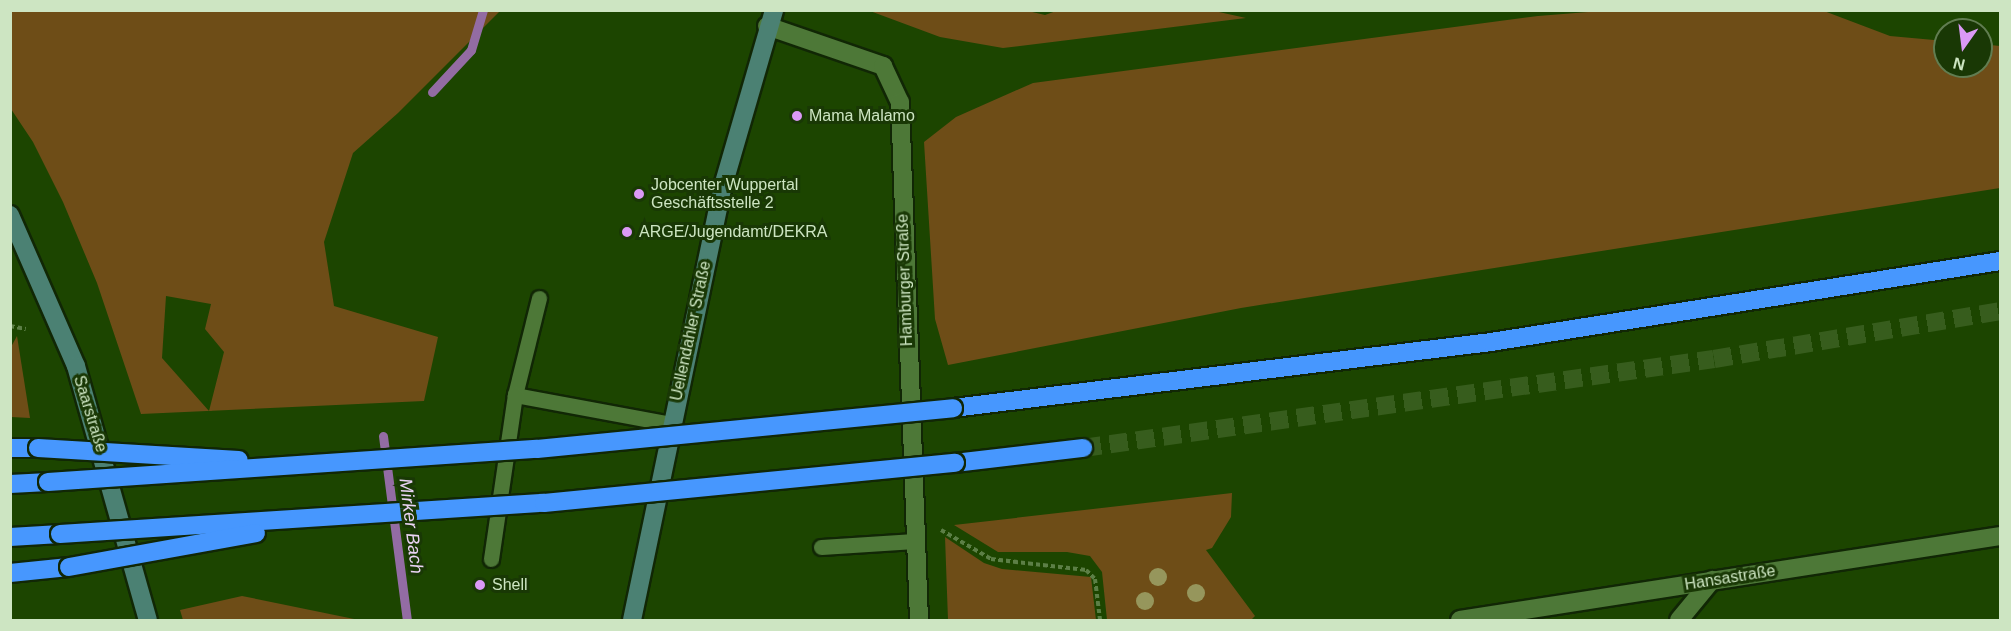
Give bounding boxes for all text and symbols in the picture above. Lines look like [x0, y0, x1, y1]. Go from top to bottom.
north arrow [1933, 18, 1993, 78]
text: N [1951, 54, 1967, 74]
place label: Mama Malamo [809, 106, 915, 126]
marker: Mama Malamo [790, 109, 804, 123]
place label: Jobcenter Wuppertal Geschäftsstelle 2 [651, 175, 798, 213]
marker: Jobcenter Wuppertal Geschäftsstelle 2 [632, 187, 646, 201]
street label: Hamburger Straße [893, 213, 917, 347]
place label: ARGE/Jugendamt/DEKRA [639, 222, 828, 242]
marker: ARGE/Jugendamt/DEKRA [620, 225, 634, 239]
street label: Uellendahler Straße [667, 259, 715, 403]
street label: Saarstraße [69, 373, 111, 455]
water label: Mirker Bach [394, 477, 428, 575]
street label: Hansastraße [1683, 561, 1777, 595]
place label: Shell [492, 575, 528, 595]
marker: Shell [473, 578, 487, 592]

